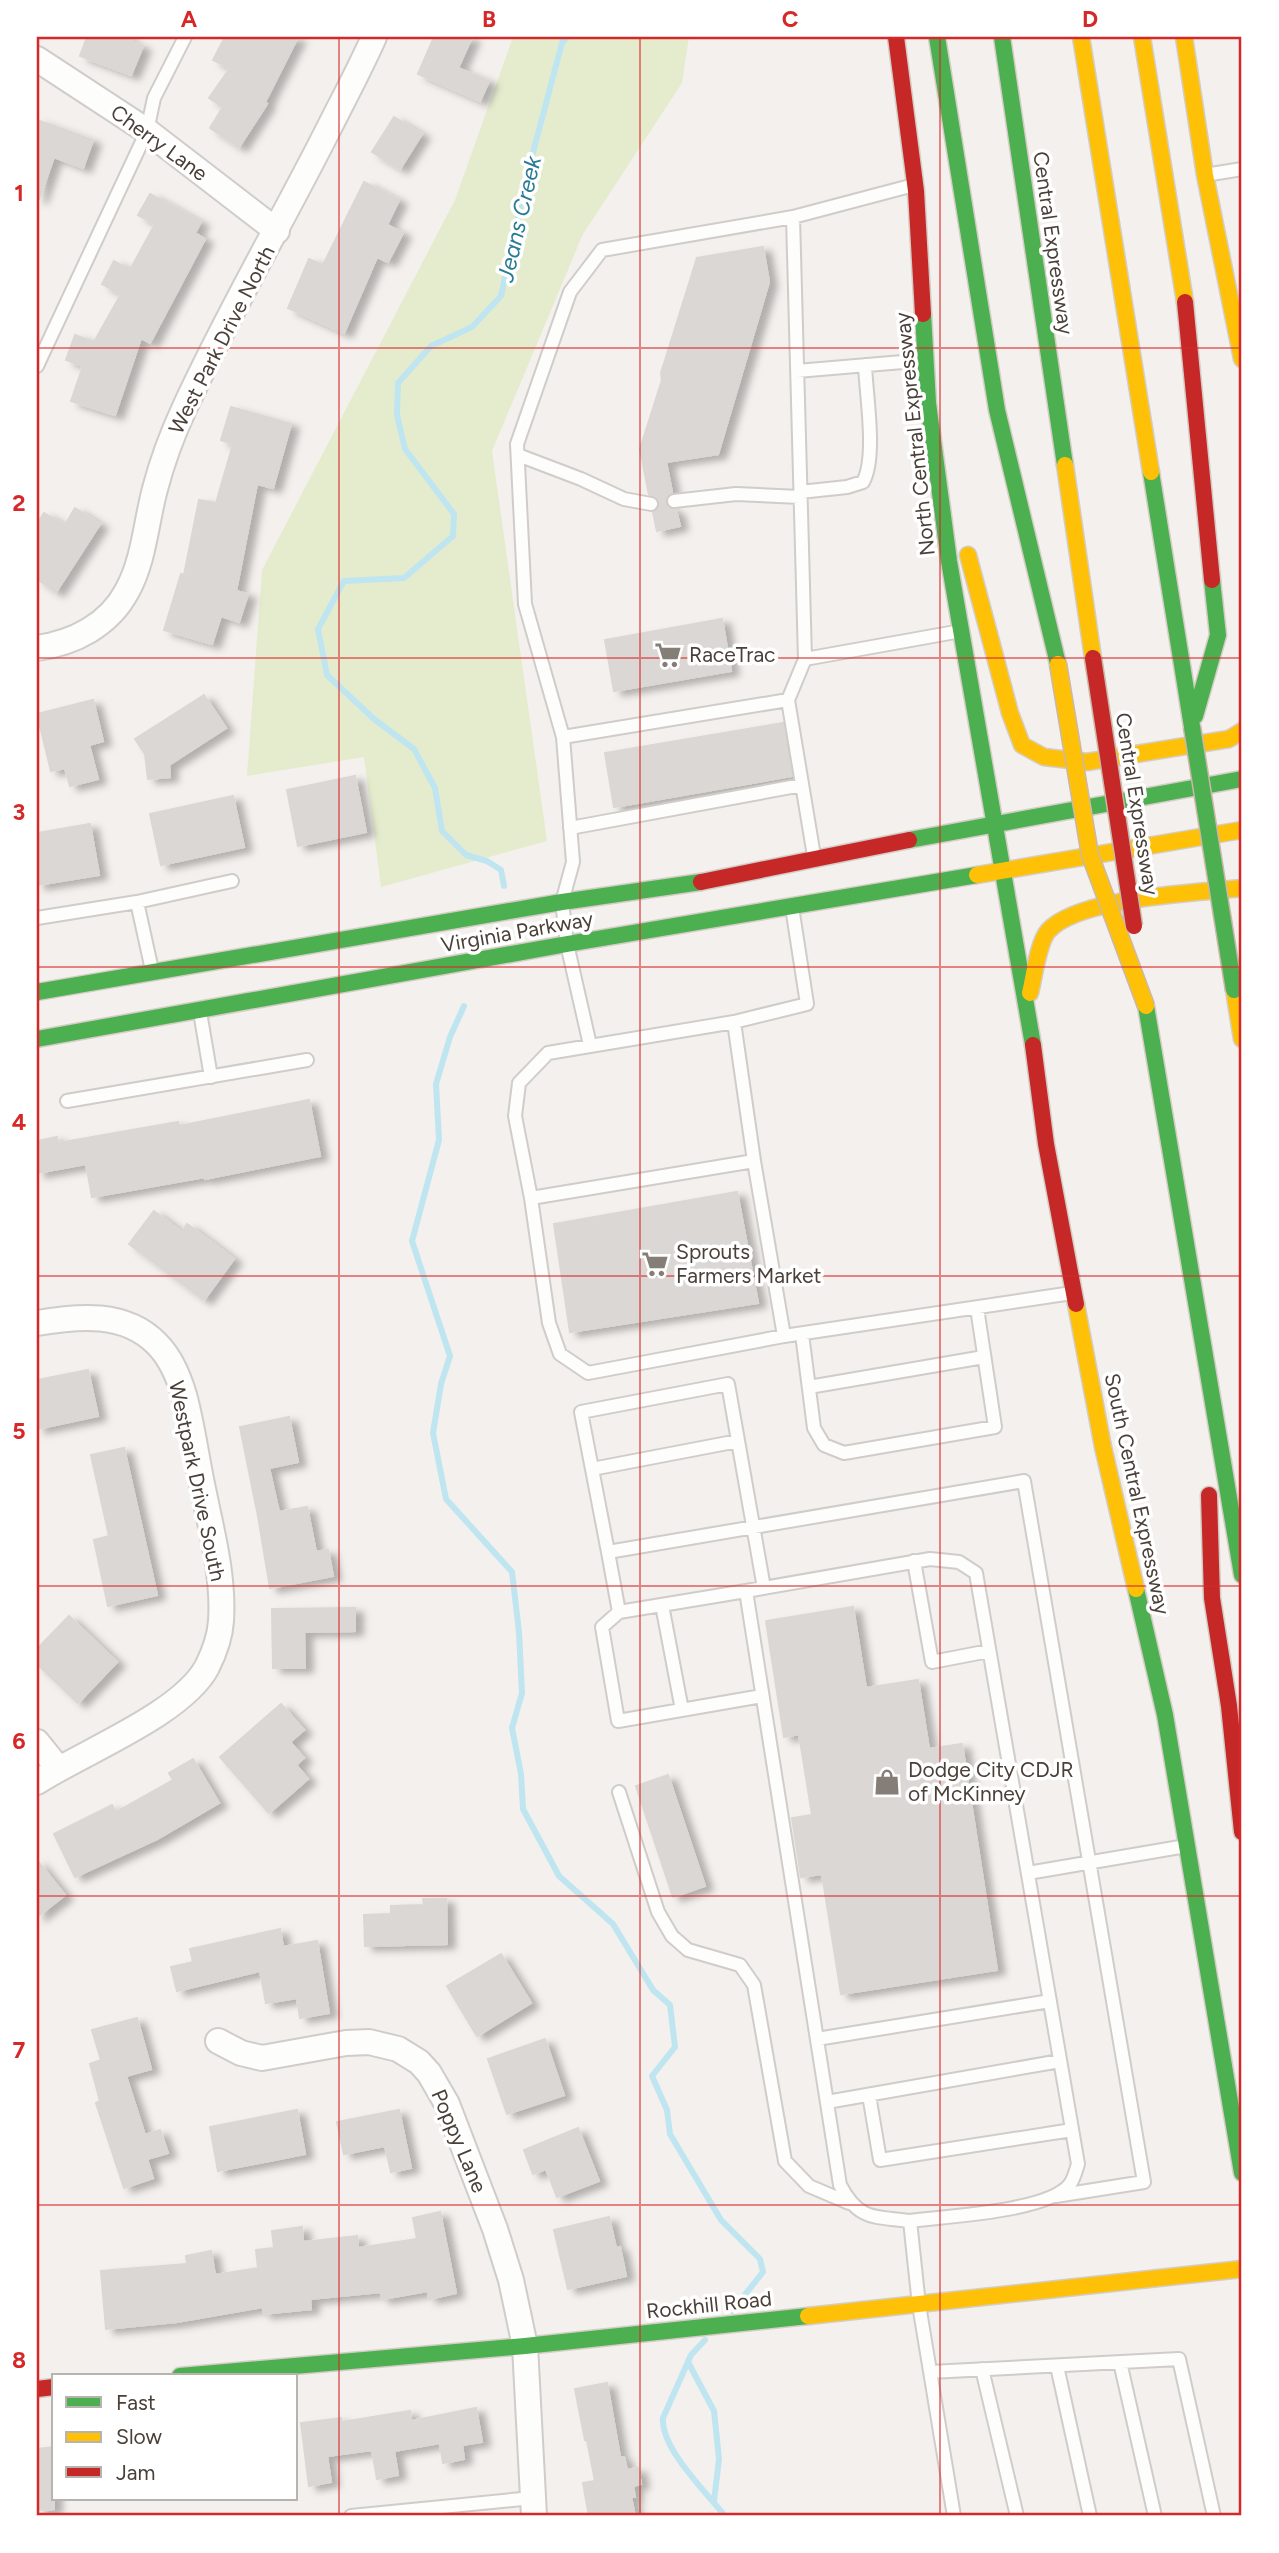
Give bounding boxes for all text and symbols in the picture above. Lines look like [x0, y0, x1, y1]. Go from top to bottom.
text: A [181, 5, 198, 33]
text: B [482, 5, 496, 33]
text: C [782, 5, 799, 33]
text: D [1082, 5, 1098, 33]
street label: Cherry Lane [106, 99, 213, 186]
street label: Central Expressway [1028, 150, 1079, 336]
water label: Jeans Creek [491, 153, 547, 285]
text: 1 [14, 179, 24, 207]
street label: West Park Drive North [163, 242, 280, 438]
street label: North Central Expressway [889, 311, 940, 557]
text: 2 [12, 489, 26, 517]
supermarket icon: RaceTrac [653, 640, 683, 670]
place label: RaceTrac [689, 642, 775, 667]
street label: Central Expressway [1111, 711, 1164, 897]
text: 3 [13, 798, 25, 826]
street label: Virginia Parkway [439, 906, 595, 957]
text: 4 [12, 1108, 26, 1136]
place label: Sprouts Farmers Market [676, 1239, 821, 1288]
supermarket icon: Sprouts Farmers Market [640, 1249, 670, 1279]
street label: South Central Expressway [1100, 1371, 1175, 1617]
street label: Westpark Drive South [164, 1378, 231, 1583]
text: 5 [12, 1417, 26, 1445]
text: 6 [12, 1727, 26, 1755]
place label: Dodge City CDJR of McKinney [908, 1757, 1074, 1806]
shop icon: Dodge City CDJR of McKinney [872, 1767, 902, 1797]
text: 7 [13, 2036, 26, 2064]
street label: Poppy Lane [427, 2085, 492, 2196]
street label: Rockhill Road [645, 2285, 773, 2324]
text: 8 [12, 2346, 26, 2374]
legend [52, 2374, 298, 2500]
text: Fast [116, 2390, 156, 2415]
text: Slow [116, 2424, 162, 2449]
text: Jam [116, 2460, 155, 2485]

